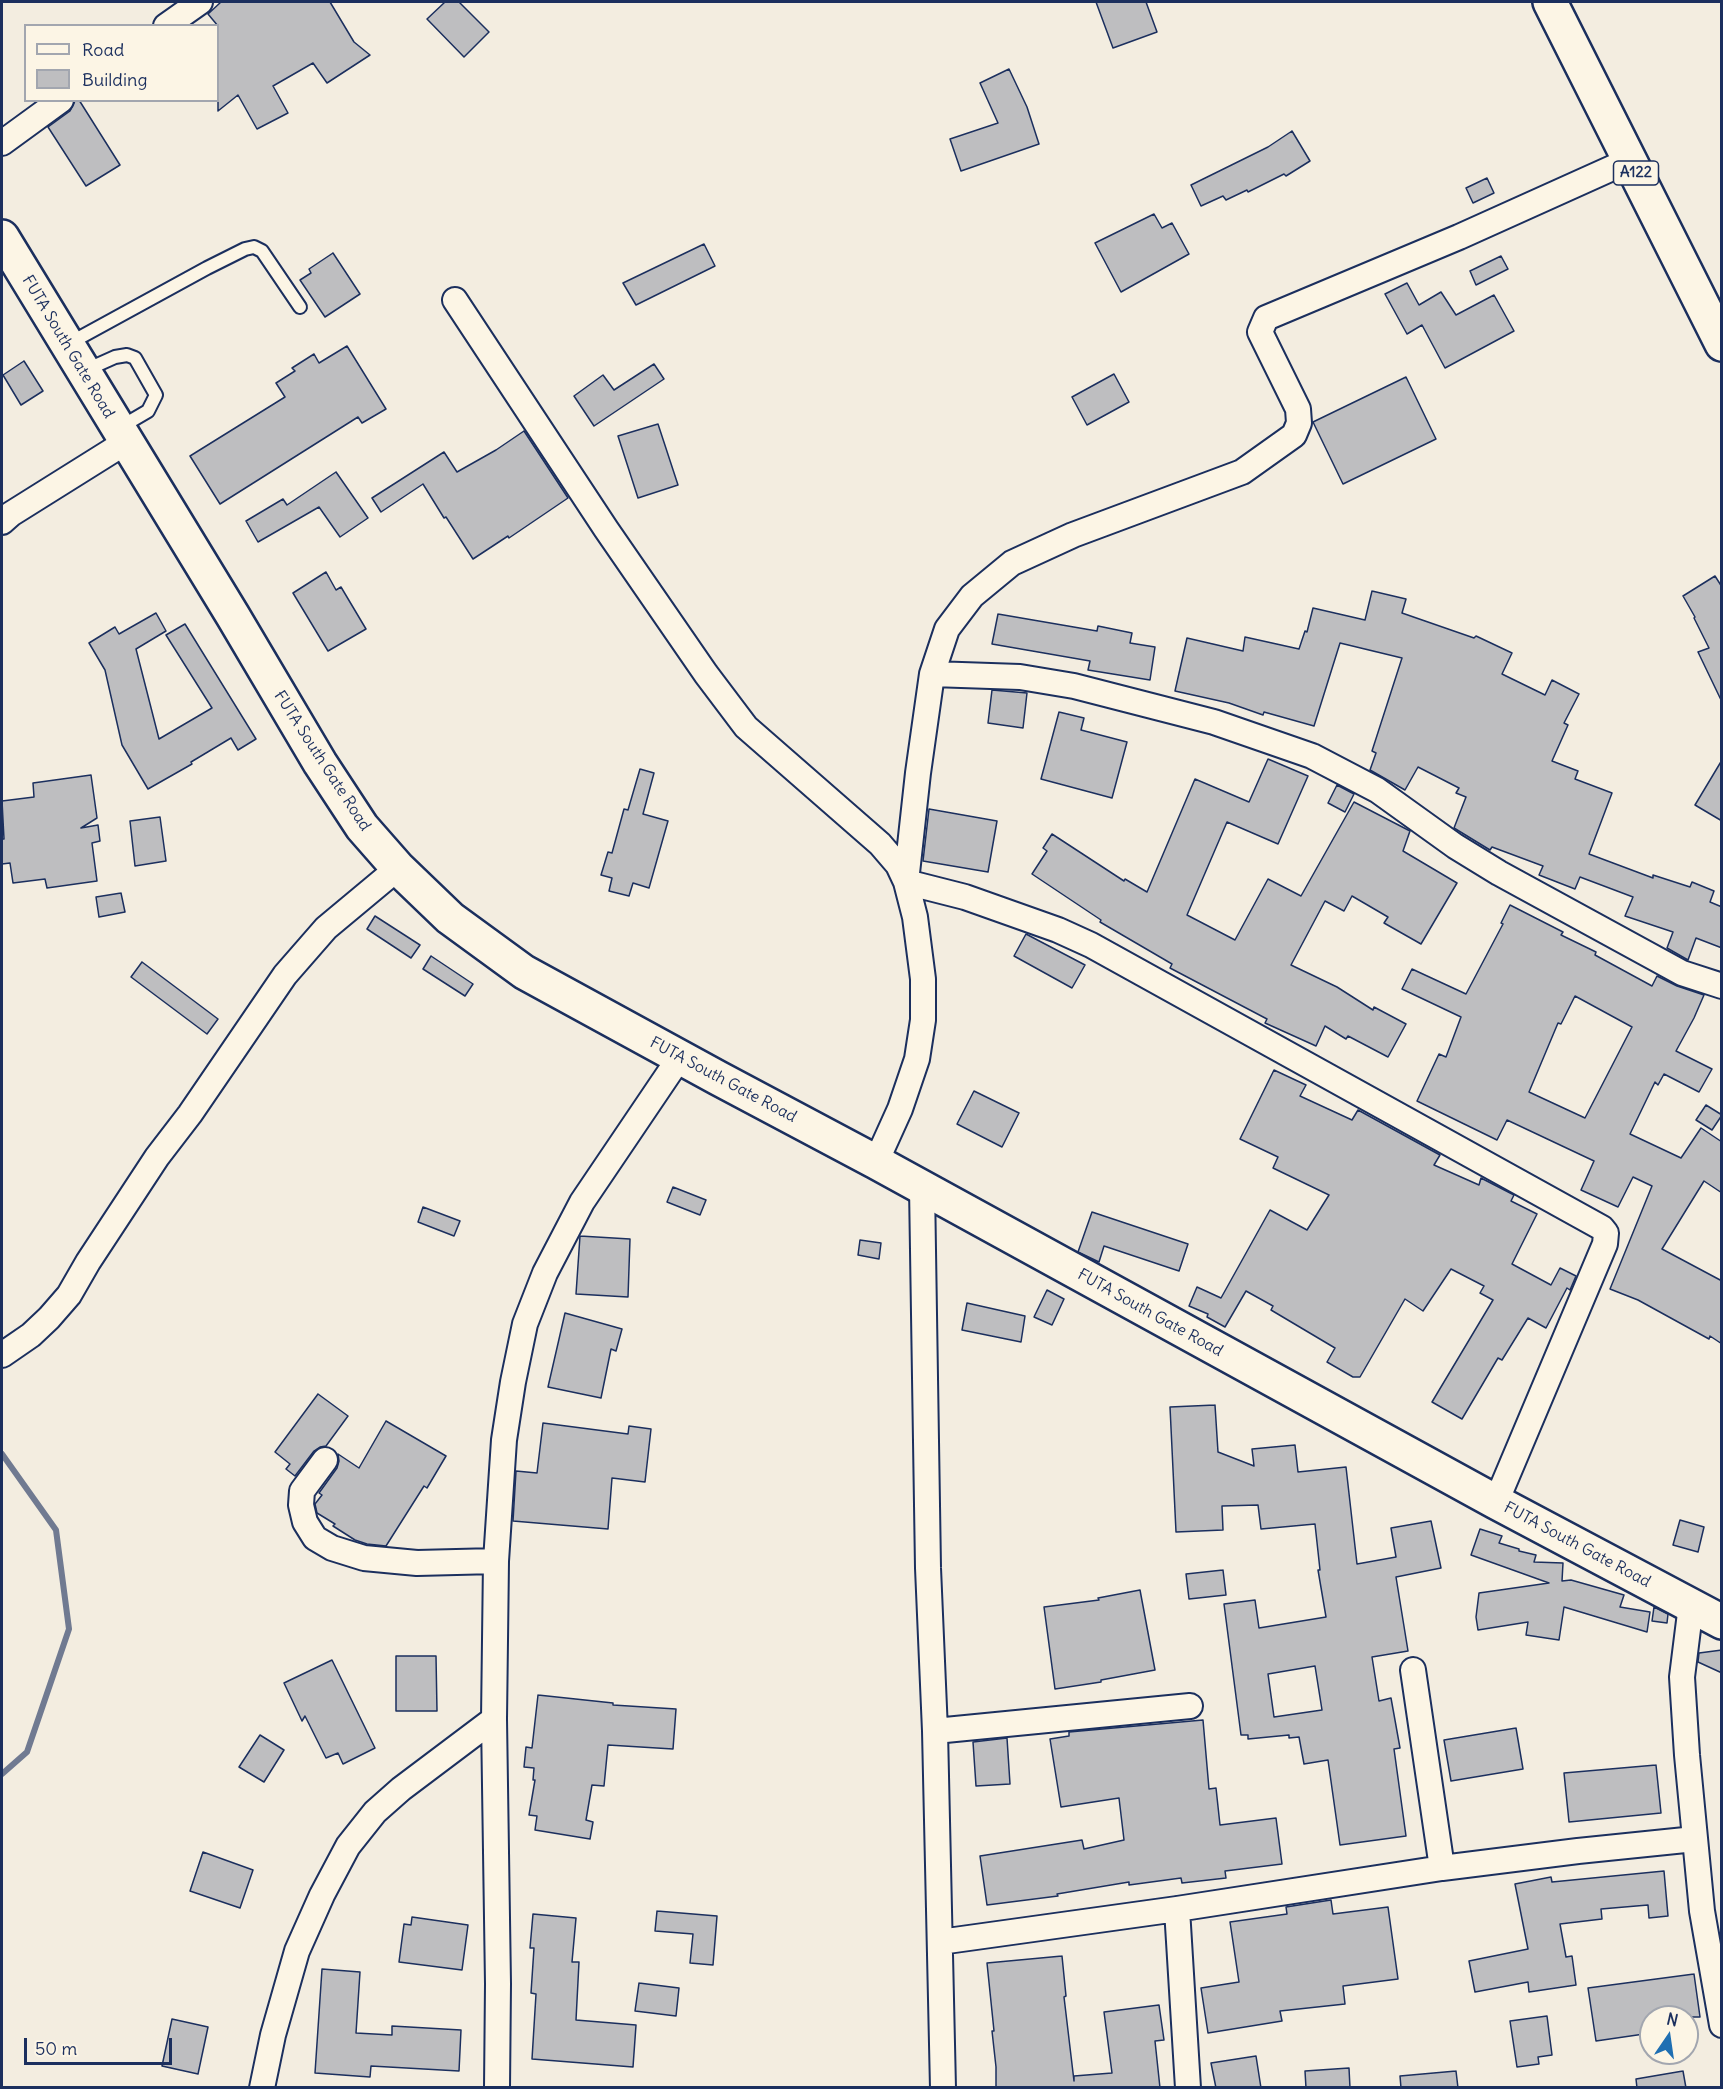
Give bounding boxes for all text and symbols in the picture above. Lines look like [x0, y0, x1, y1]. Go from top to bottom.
legend [24, 24, 219, 102]
text: Road [82, 38, 124, 61]
text: Building [82, 68, 147, 91]
road number: A122 [1614, 161, 1658, 185]
street label: FUTA South Gate Road [18, 272, 118, 422]
street label: FUTA South Gate Road [269, 687, 375, 835]
street label: FUTA South Gate Road [646, 1033, 800, 1127]
street label: FUTA South Gate Road [1074, 1265, 1226, 1361]
street label: FUTA South Gate Road [1500, 1498, 1654, 1592]
north arrow [1639, 2005, 1699, 2065]
text: N [1665, 2008, 1680, 2030]
scale bar [27, 2026, 176, 2064]
text: 50 m [35, 2037, 77, 2060]

